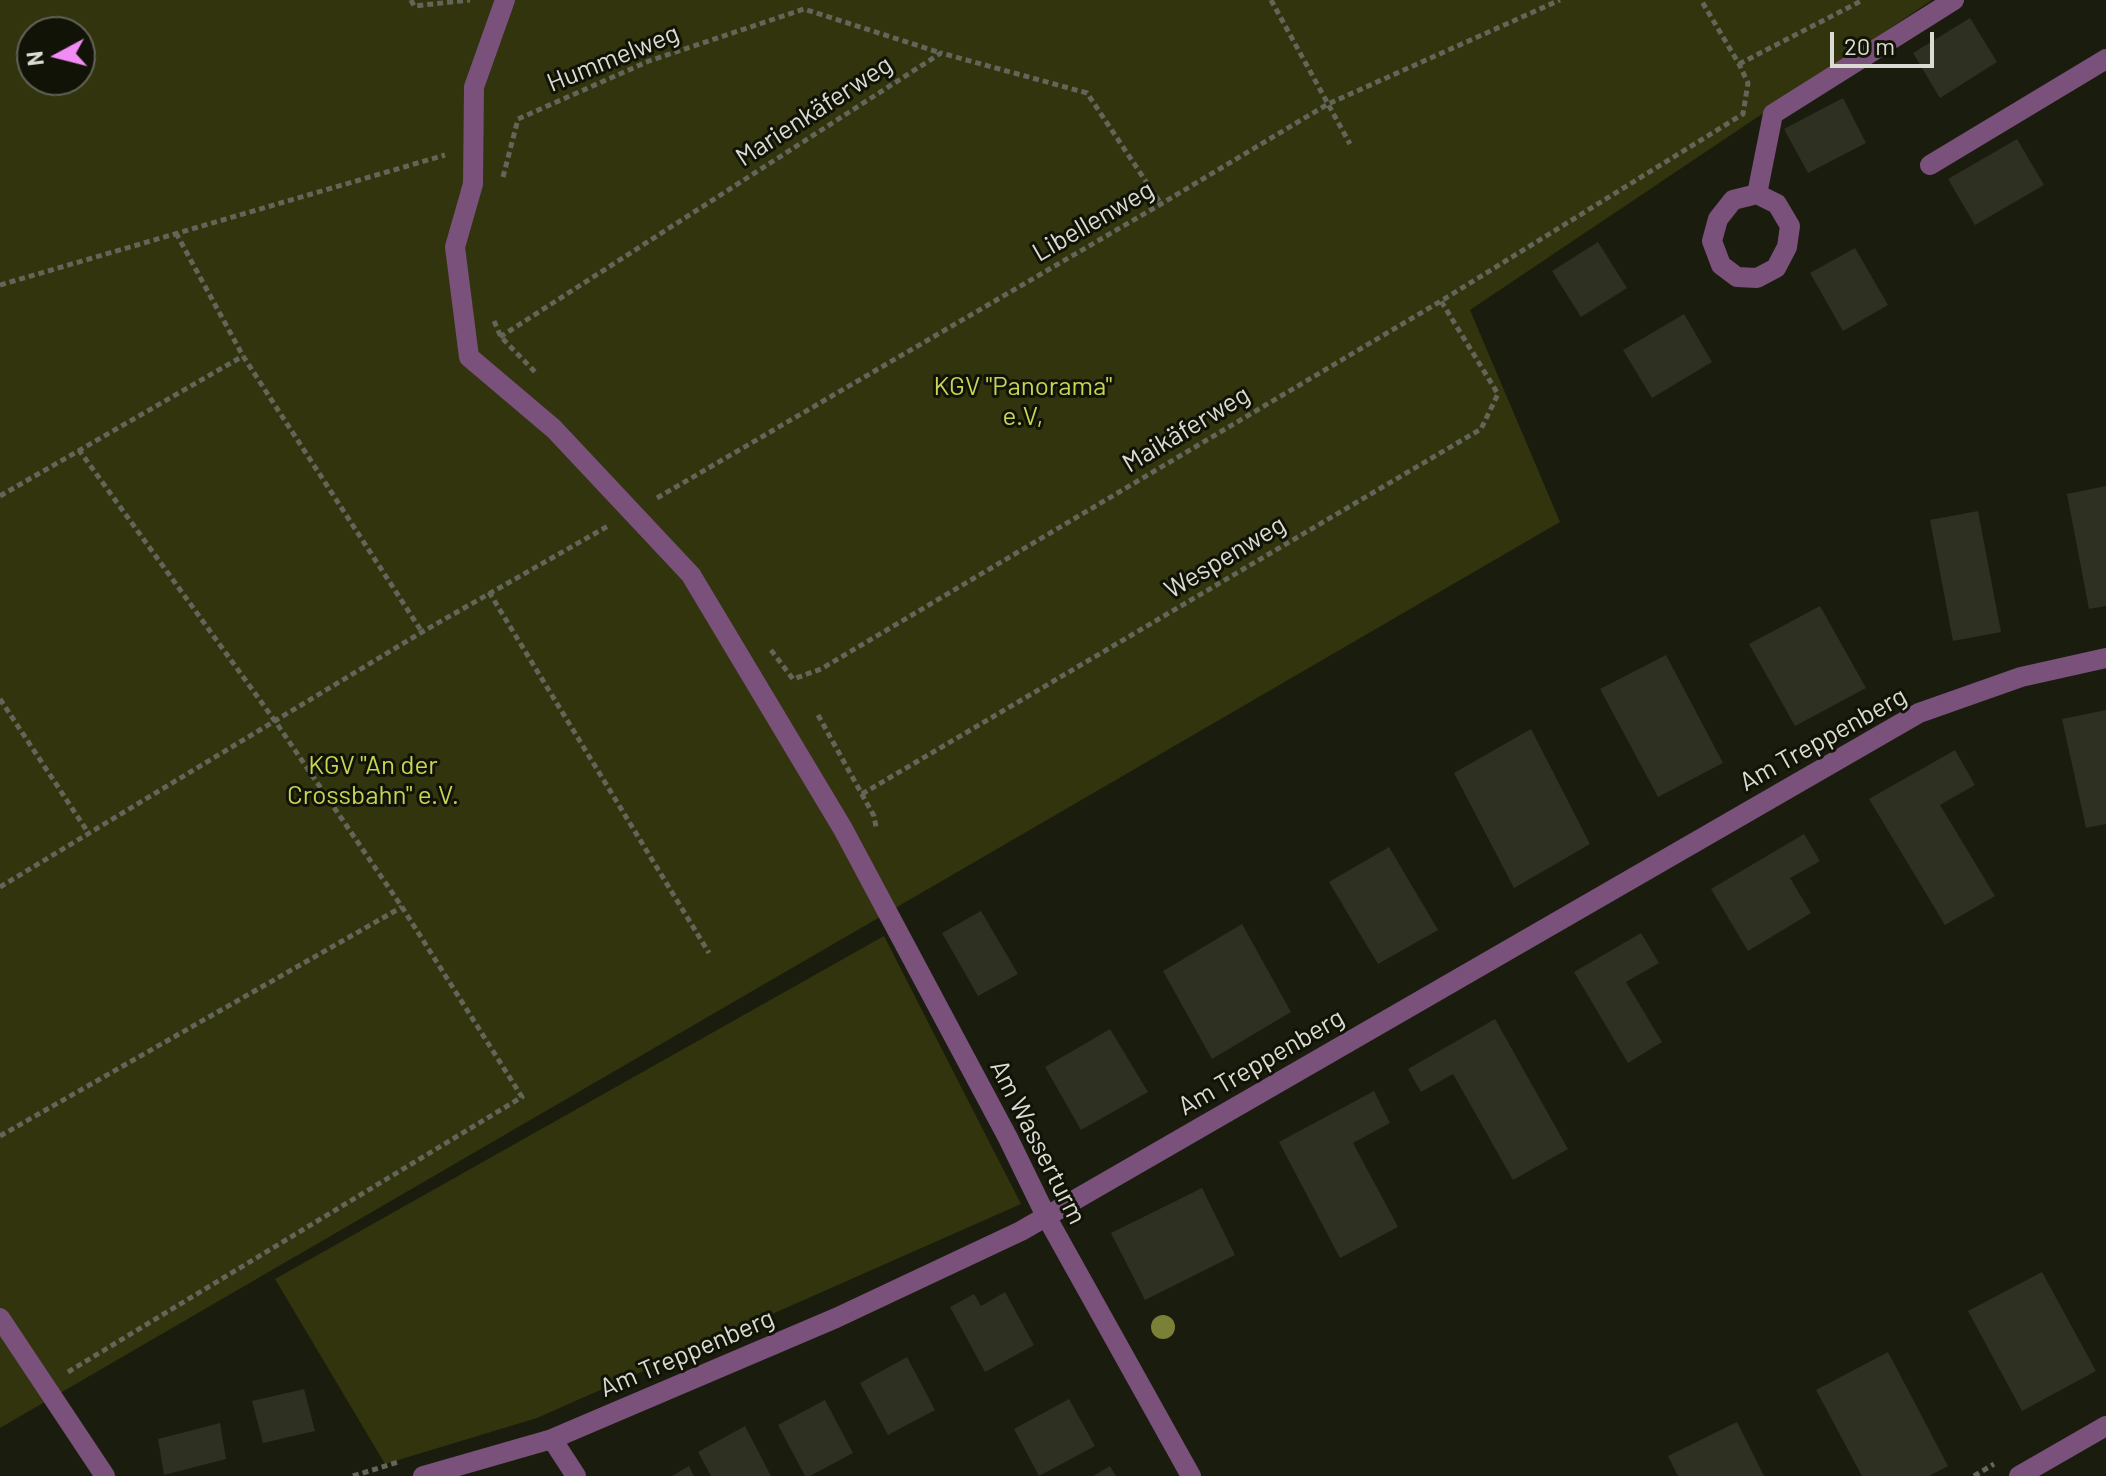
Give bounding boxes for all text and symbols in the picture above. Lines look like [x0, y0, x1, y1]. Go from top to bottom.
north arrow [16, 16, 96, 96]
scale bar [1834, 16, 1938, 66]
street label: Hummelweg [542, 17, 684, 99]
text: 20 m [1844, 31, 1895, 60]
street label: Marienkäferweg [730, 49, 898, 173]
text: N [20, 50, 48, 68]
street label: Libellenweg [1027, 174, 1159, 268]
park label: KGV "Panorama" e.V, [934, 370, 1112, 432]
street label: Maikäferweg [1117, 379, 1255, 479]
street label: Wespenweg [1159, 509, 1291, 605]
street label: Am Treppenberg [1734, 680, 1912, 798]
park label: KGV "An der Crossbahn" e.V. [287, 749, 459, 810]
street label: Am Treppenberg [1172, 1002, 1350, 1122]
street label: Am Wasserturm [983, 1055, 1093, 1229]
street label: Am Treppenberg [595, 1302, 779, 1404]

